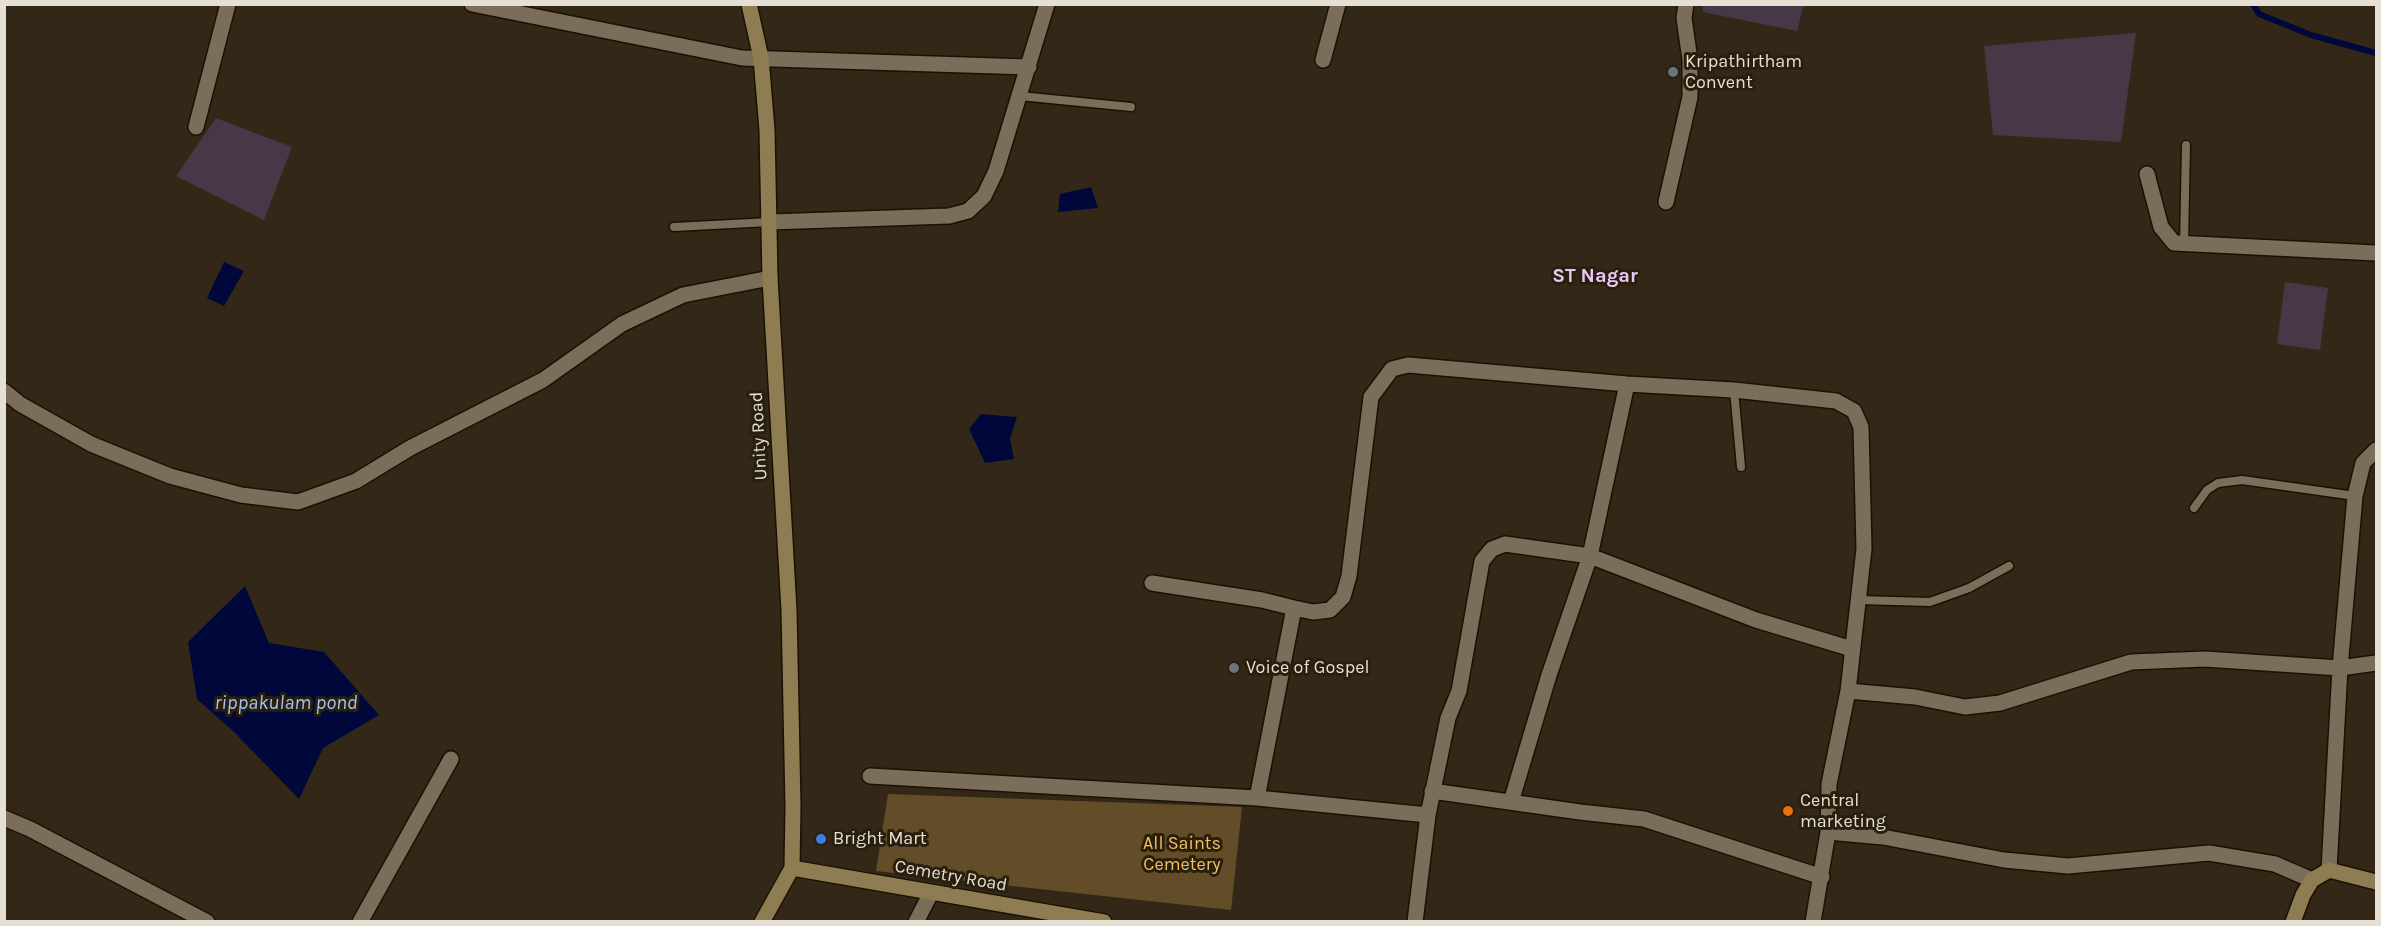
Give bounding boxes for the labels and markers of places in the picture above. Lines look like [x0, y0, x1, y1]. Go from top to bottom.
place label: Kripathirtham Convent [1685, 51, 1802, 94]
marker: Kripathirtham Convent [1666, 65, 1680, 79]
place label: Voice of Gospel [1246, 657, 1370, 679]
marker: Voice of Gospel [1227, 661, 1241, 675]
place label: Central marketing [1800, 790, 1886, 832]
marker: Central marketing [1781, 804, 1795, 818]
place label: Bright Mart [833, 828, 927, 850]
marker: Bright Mart [814, 832, 828, 846]

